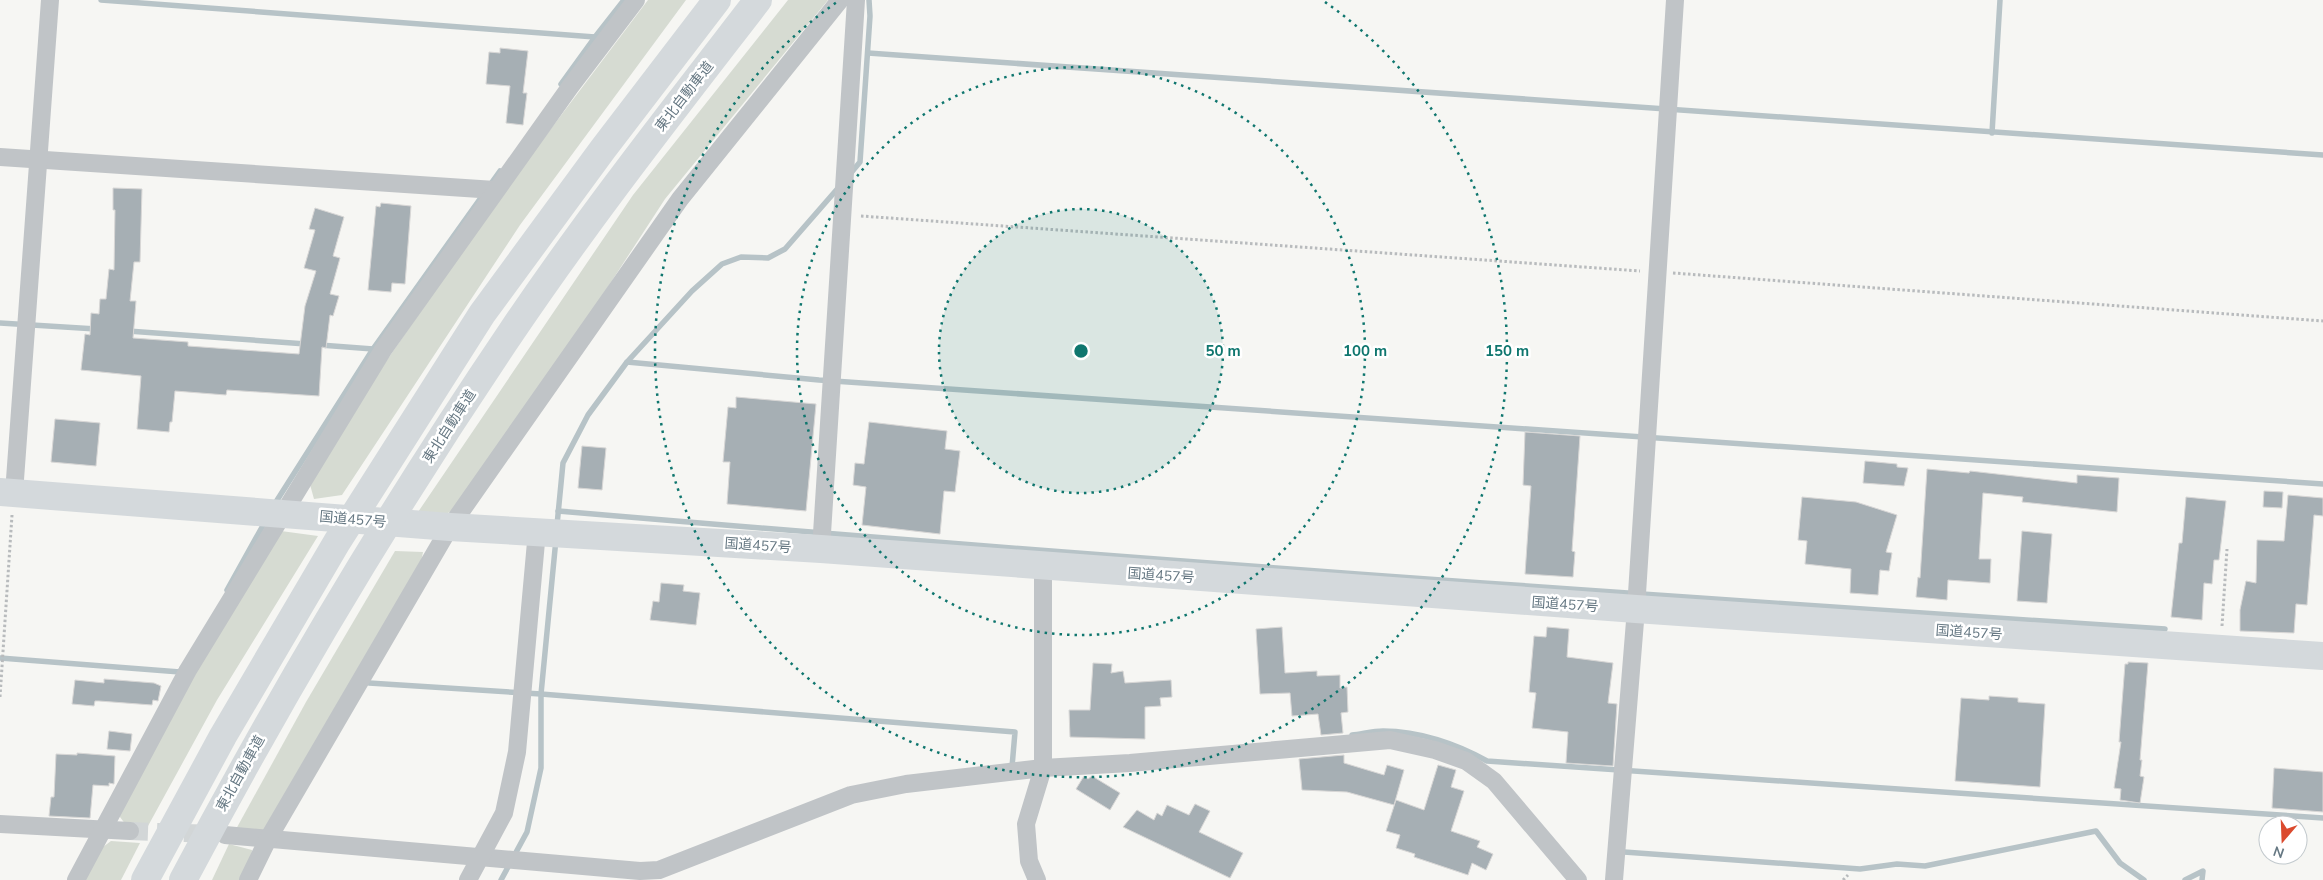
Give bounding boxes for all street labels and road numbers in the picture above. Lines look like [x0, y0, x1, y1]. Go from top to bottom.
street label: 東北自動車道 [651, 57, 718, 135]
street label: 東北自動車道 [419, 386, 480, 467]
street label: 国道457号 [319, 507, 387, 532]
street label: 国道457号 [724, 534, 792, 557]
street label: 国道457号 [1127, 564, 1195, 587]
street label: 国道457号 [1531, 593, 1599, 616]
street label: 国道457号 [1935, 621, 2003, 644]
street label: 東北自動車道 [212, 732, 269, 815]

